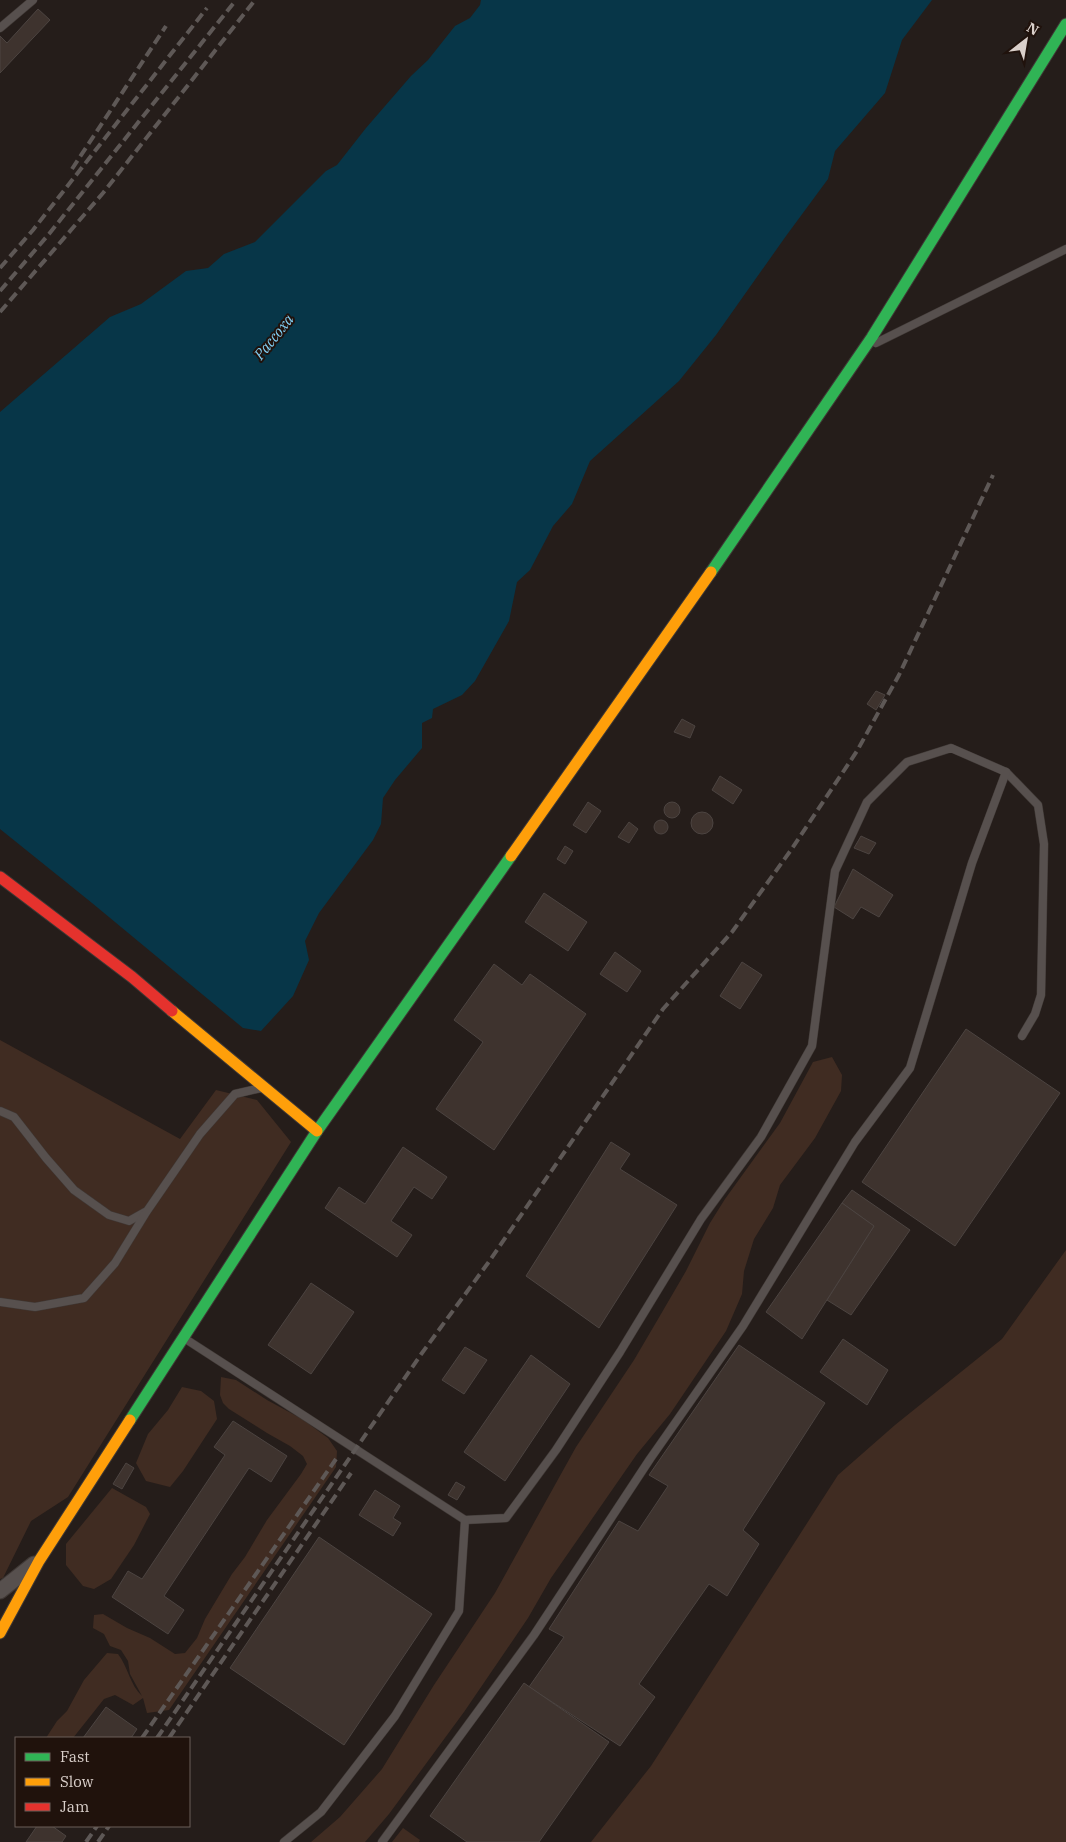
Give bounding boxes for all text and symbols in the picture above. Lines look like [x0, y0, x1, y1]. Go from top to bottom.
north arrow [1001, 15, 1051, 65]
text: N [1023, 18, 1042, 39]
water label: Рассоха [249, 310, 298, 364]
legend [15, 1737, 190, 1827]
text: Fast [60, 1747, 90, 1766]
text: Slow [60, 1772, 94, 1791]
text: Jam [60, 1797, 89, 1816]

